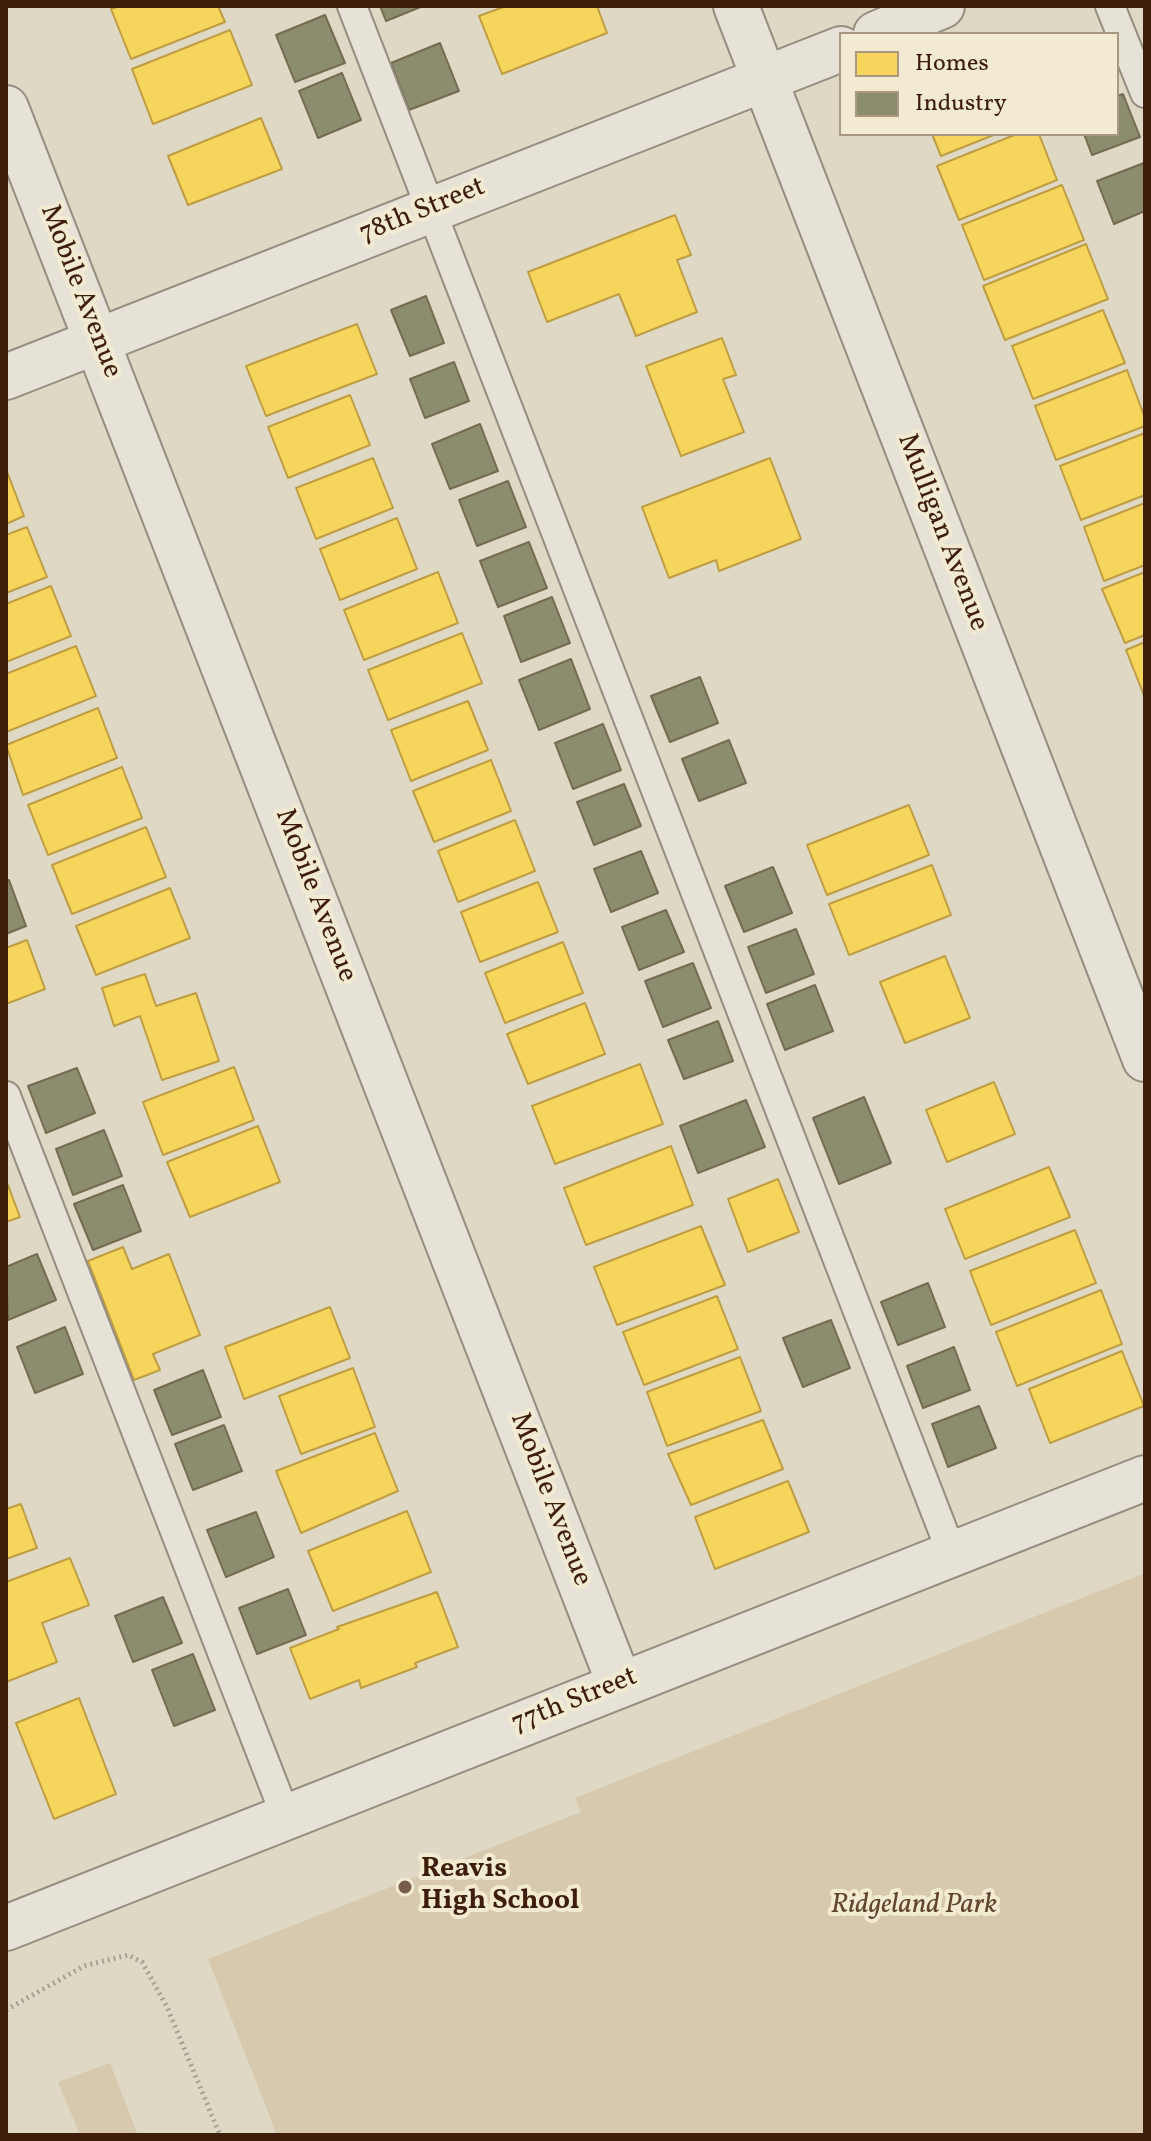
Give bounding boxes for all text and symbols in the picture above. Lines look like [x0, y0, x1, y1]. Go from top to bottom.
legend [839, 32, 1119, 136]
text: Homes [915, 47, 989, 81]
text: Industry [915, 87, 1007, 121]
street label: 78th Street [355, 172, 491, 252]
street label: Mobile Avenue [31, 201, 127, 383]
street label: Mulligan Avenue [888, 430, 994, 636]
street label: Mobile Avenue [266, 805, 362, 987]
street label: Mobile Avenue [501, 1409, 597, 1591]
street label: 77th Street [507, 1662, 643, 1742]
place label: Reavis High School [421, 1854, 579, 1920]
marker: Reavis High School [396, 1878, 414, 1896]
park label: Ridgeland Park [831, 1890, 997, 1924]

